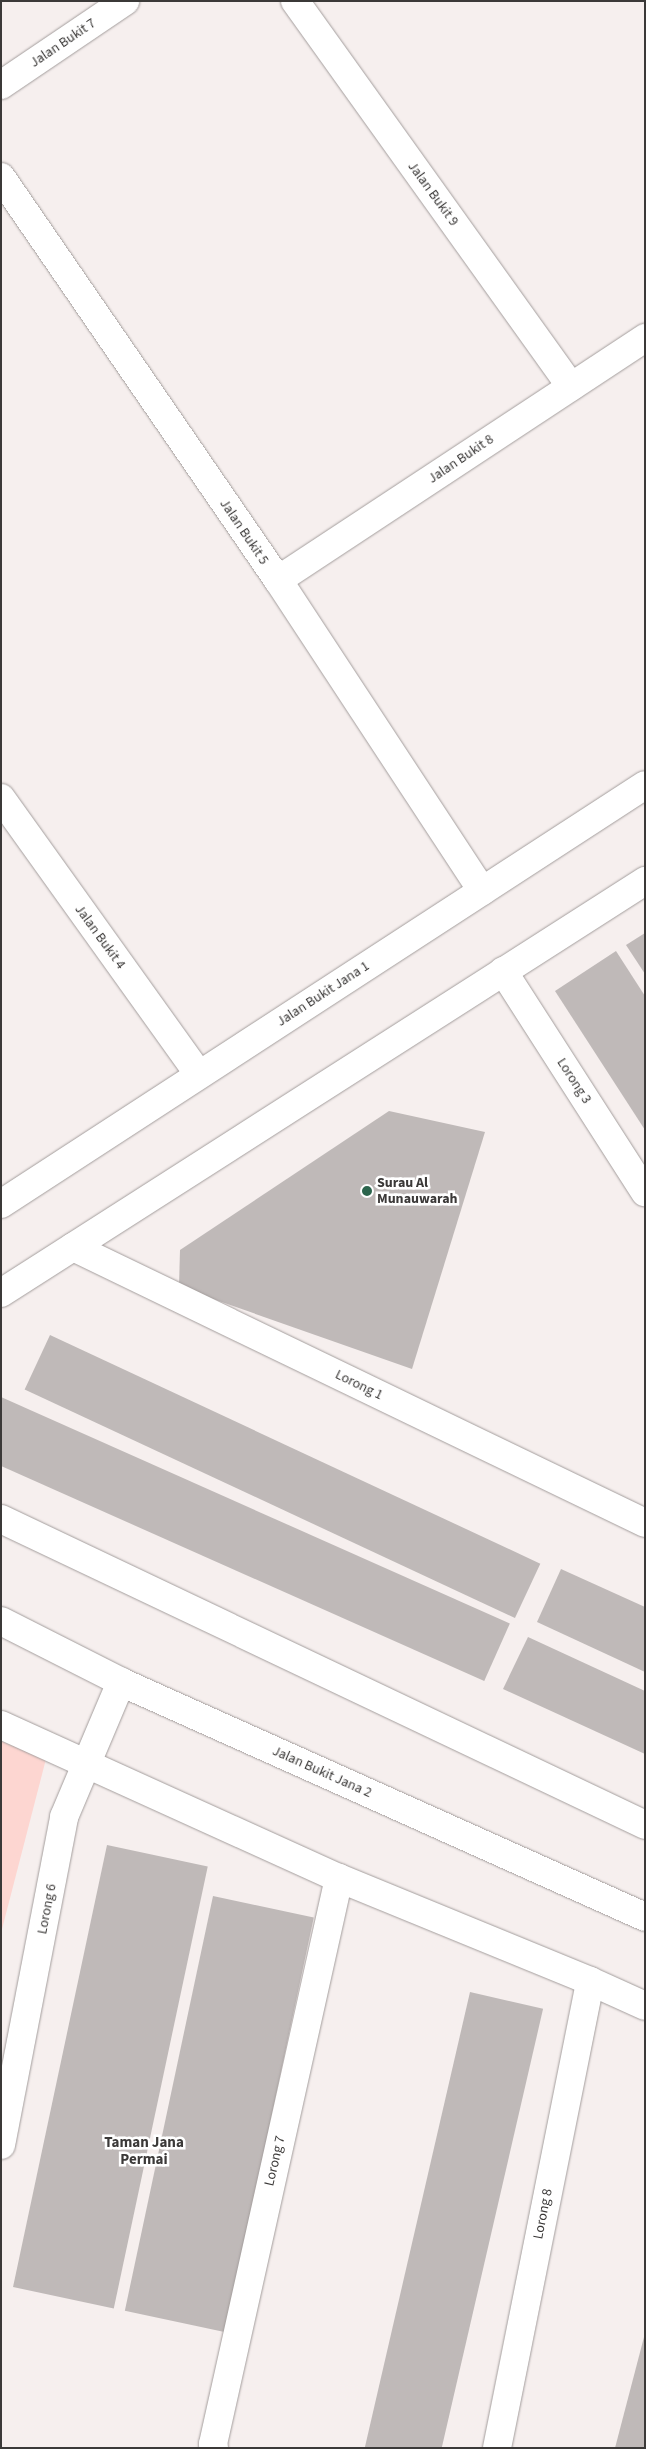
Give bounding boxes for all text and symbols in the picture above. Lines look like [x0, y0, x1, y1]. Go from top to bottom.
street label: Jalan Bukit 7 [27, 15, 99, 71]
street label: Jalan Bukit 9 [404, 158, 462, 230]
street label: Jalan Bukit 8 [425, 431, 497, 487]
street label: Jalan Bukit 5 [216, 496, 272, 568]
street label: Jalan Bukit 4 [71, 901, 129, 973]
street label: Jalan Bukit Jana 1 [274, 958, 372, 1030]
street label: Lorong 3 [553, 1055, 595, 1107]
place label: Surau Al Munauwarah [377, 1175, 458, 1208]
marker: Surau Al Munauwarah [361, 1185, 373, 1197]
street label: Lorong 1 [332, 1366, 386, 1404]
street label: Jalan Bukit Jana 2 [270, 1743, 374, 1801]
street label: Lorong 6 [34, 1882, 60, 1936]
district label: Taman Jana Permai [104, 2133, 184, 2168]
street label: Lorong 7 [261, 2134, 289, 2188]
street label: Lorong 8 [530, 2187, 556, 2241]

